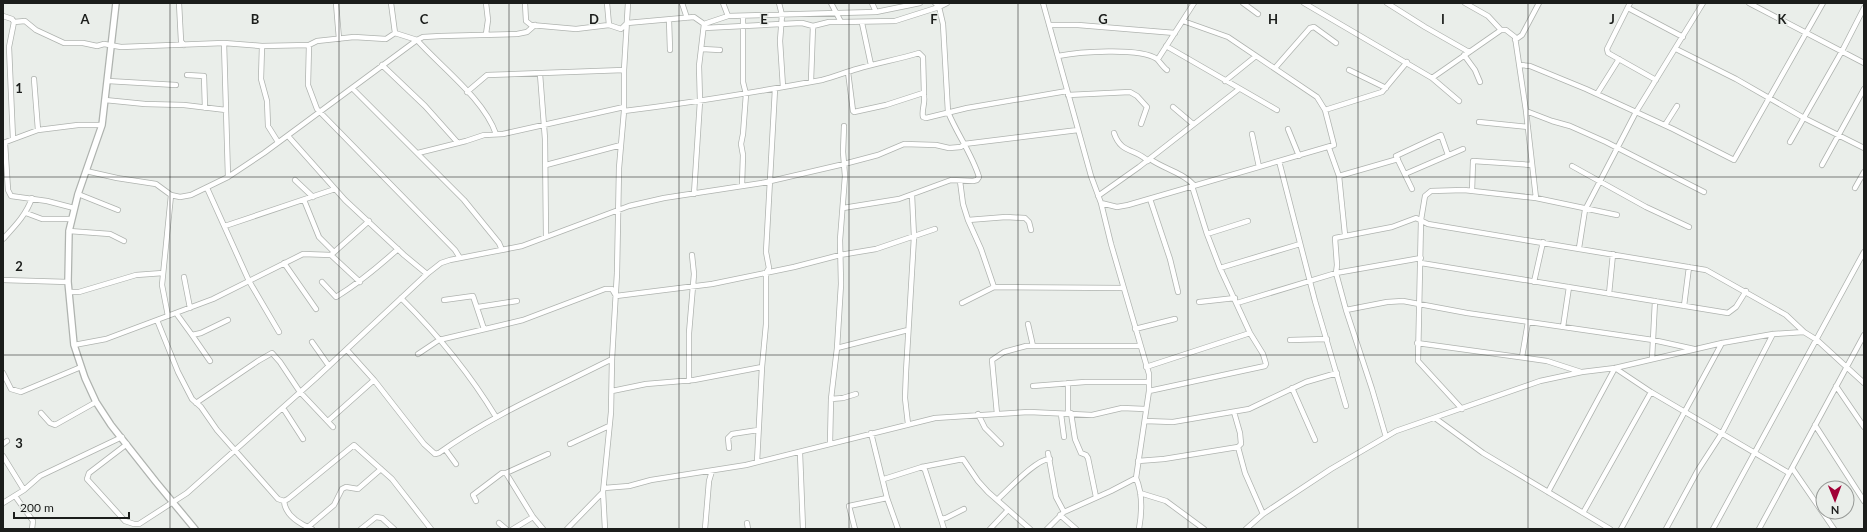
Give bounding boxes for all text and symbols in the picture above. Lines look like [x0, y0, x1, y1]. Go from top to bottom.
text: A [79, 11, 90, 27]
text: B [251, 11, 260, 27]
text: C [420, 11, 429, 27]
text: D [589, 11, 599, 27]
text: E [760, 11, 768, 27]
text: F [930, 11, 938, 27]
text: G [1098, 11, 1108, 27]
text: H [1268, 11, 1278, 27]
text: I [1441, 11, 1445, 27]
text: J [1609, 11, 1615, 27]
text: K [1778, 11, 1788, 27]
text: 1 [15, 80, 23, 96]
text: 2 [15, 258, 23, 274]
text: 3 [15, 435, 23, 451]
north arrow [1815, 480, 1855, 520]
scale bar [14, 494, 129, 520]
text: 200 m [20, 500, 54, 515]
text: N [1831, 504, 1840, 517]

